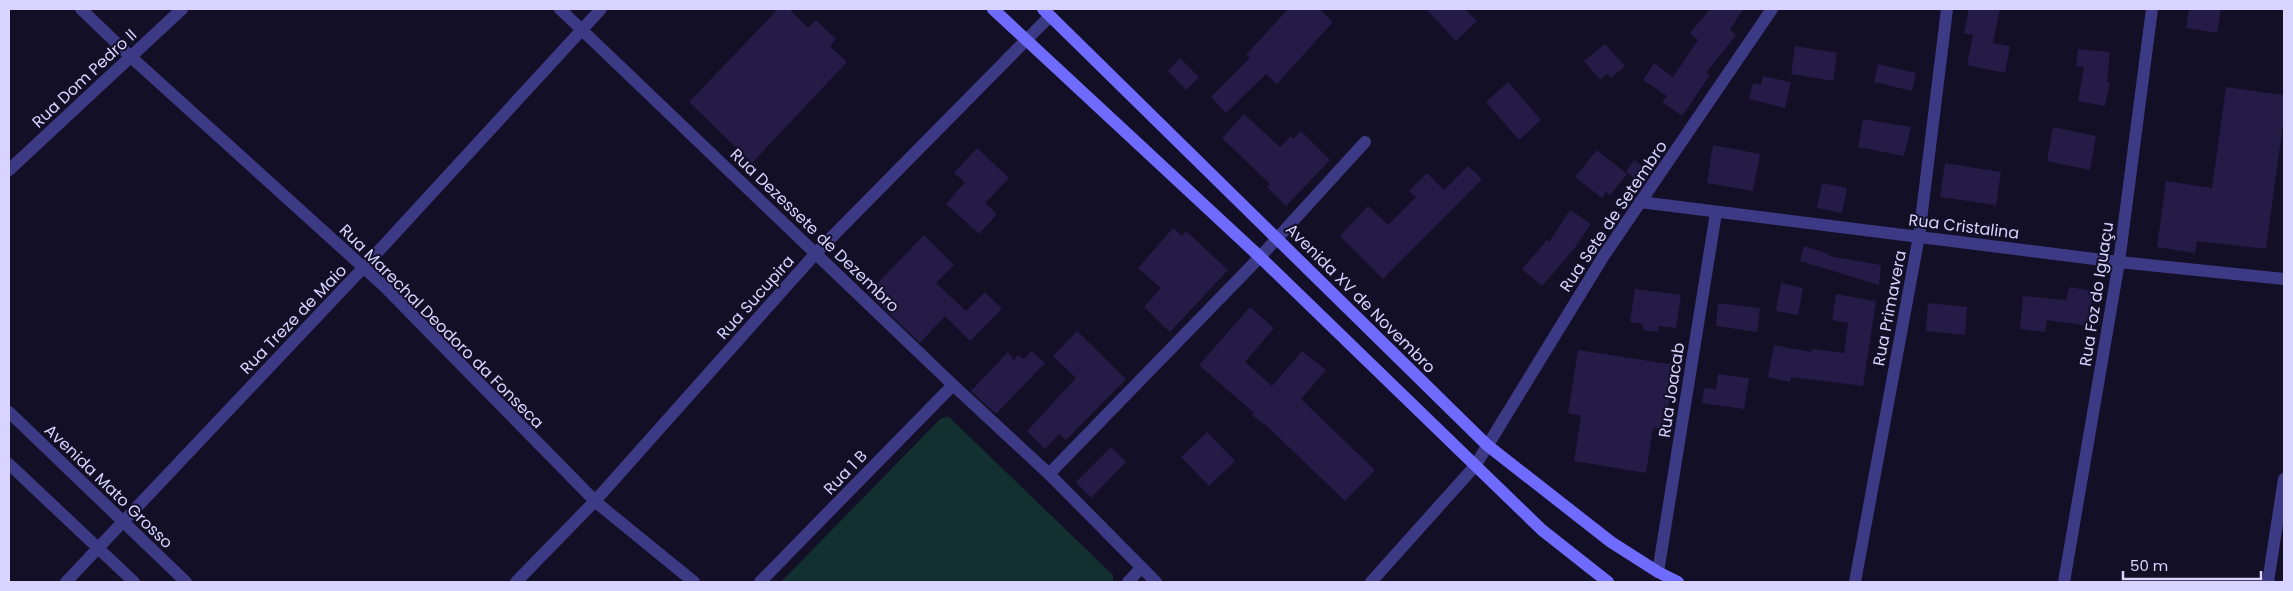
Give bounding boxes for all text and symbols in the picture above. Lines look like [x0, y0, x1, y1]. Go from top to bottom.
street label: Rua Dom Pedro II [27, 24, 142, 133]
street label: Rua Sete de Setembro [1554, 136, 1673, 296]
street label: Rua Dezessete de Dezembro [725, 143, 904, 318]
street label: Rua Cristalina [1907, 208, 2021, 245]
street label: Avenida XV de Novembro [1281, 218, 1441, 378]
street label: Rua Marechal Deodoro da Fonseca [334, 219, 549, 434]
street label: Rua Foz do Iguaçu [2074, 220, 2119, 368]
street label: Rua Primavera [1867, 248, 1912, 368]
street label: Rua Sucupira [711, 250, 799, 344]
street label: Rua Treze de Maio [235, 259, 352, 379]
street label: Rua Joacab [1653, 341, 1690, 439]
street label: Avenida Mato Grosso [39, 419, 178, 554]
street label: Rua 1 B [818, 445, 873, 500]
scale bar [2123, 548, 2260, 580]
text: 50 m [2130, 555, 2168, 576]

